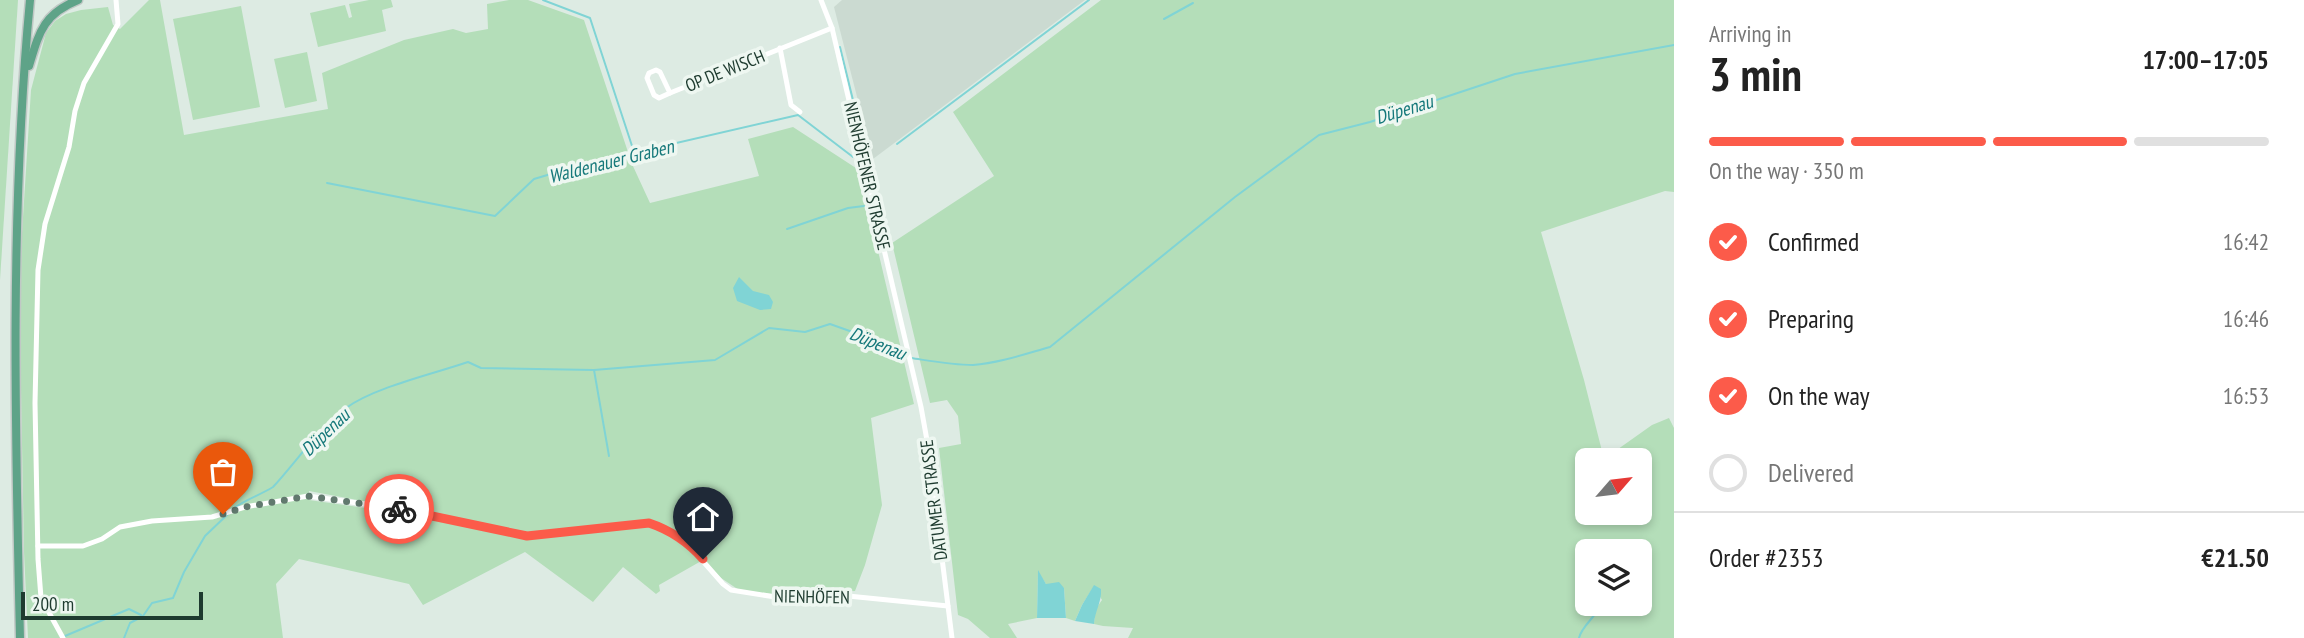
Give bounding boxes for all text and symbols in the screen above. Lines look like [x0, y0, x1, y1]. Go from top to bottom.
text: Arriving in [1709, 19, 1791, 48]
text: 17:00–17:05 [2142, 43, 2269, 76]
street label: OP DE WISCH [682, 44, 768, 97]
text: 3 min [1709, 44, 1802, 104]
water label: Düpenau [1373, 88, 1437, 129]
street label: NIENHÖFENER STRASSE [839, 100, 896, 252]
water label: Waldenauer Graben [546, 133, 678, 188]
text: On the way · 350 m [1709, 156, 1864, 185]
icon: check [1709, 223, 1747, 261]
text: Confirmed [1768, 225, 1859, 258]
text: 16:42 [2223, 227, 2269, 256]
icon: check [1709, 300, 1747, 338]
text: Preparing [1768, 302, 1854, 335]
text: 16:46 [2223, 304, 2269, 333]
water label: Düpenau [846, 321, 911, 366]
icon: check [1709, 377, 1747, 415]
text: On the way [1768, 379, 1870, 412]
text: 16:53 [2223, 381, 2269, 410]
water label: Düpenau [296, 402, 356, 461]
street label: DATUMER STRASSE [915, 438, 952, 562]
pin [193, 442, 253, 514]
north arrow [1575, 448, 1652, 525]
map controls [1575, 448, 1652, 616]
icon: bag [204, 453, 242, 491]
text: Delivered [1768, 456, 1854, 489]
courier [364, 474, 434, 544]
pin [673, 487, 733, 559]
icon: bike [380, 490, 418, 528]
icon: home [684, 498, 722, 536]
button: layers [1575, 539, 1652, 616]
text: Order #2353 [1709, 541, 1824, 574]
text: €21.50 [2201, 541, 2269, 574]
street label: NIENHÖFEN [774, 584, 850, 609]
scale bar [21, 589, 203, 621]
text: 200 m [32, 592, 74, 616]

